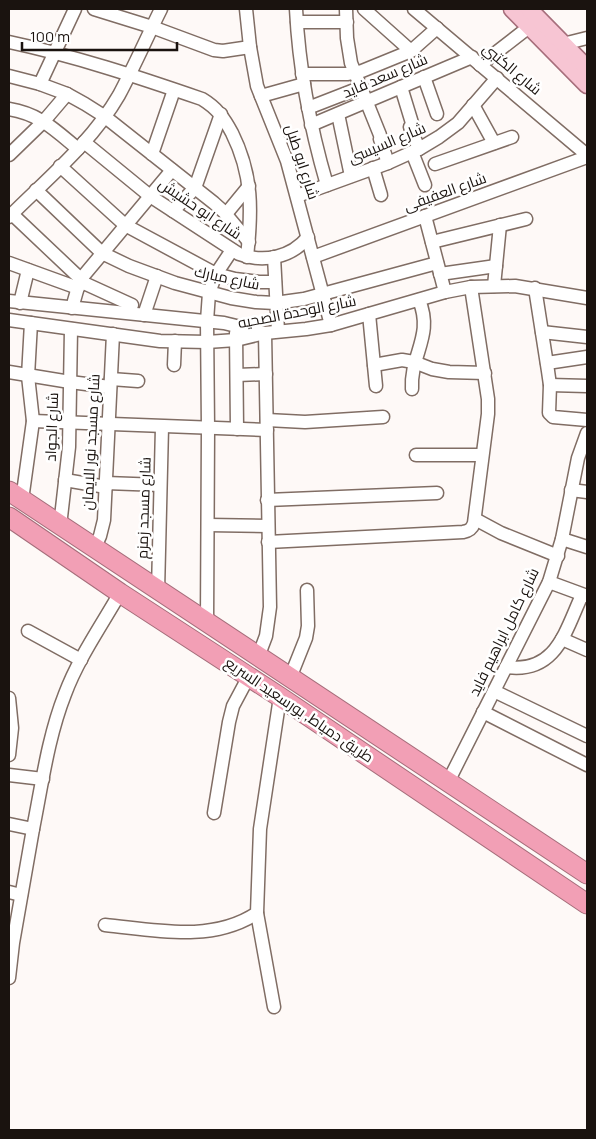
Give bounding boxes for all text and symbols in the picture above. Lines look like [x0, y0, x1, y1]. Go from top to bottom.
scale bar [22, 20, 178, 52]
text: 100 m [30, 26, 70, 47]
street label: شارع الكتبي [477, 38, 546, 101]
street label: شارع سعد فايد [339, 48, 431, 104]
street label: شارع السيسى [345, 117, 429, 169]
street label: شارع ابو طبل [280, 122, 324, 202]
street label: شارع العفيفى [401, 167, 489, 217]
street label: شارع ابو حشيش [154, 173, 246, 245]
street label: شارع مبارك [192, 260, 262, 296]
street label: شارع الوحدة الصحيه [236, 290, 358, 334]
street label: شارع مسجد نور الايمان [76, 373, 106, 511]
street label: شارع الجواد [40, 392, 64, 462]
street label: شارع مسجد زمزم [131, 457, 157, 559]
street label: شارع كامل ابراهيم فايد [463, 564, 545, 700]
street label: طريق دمياط, بورسعيد السريع [220, 652, 378, 768]

